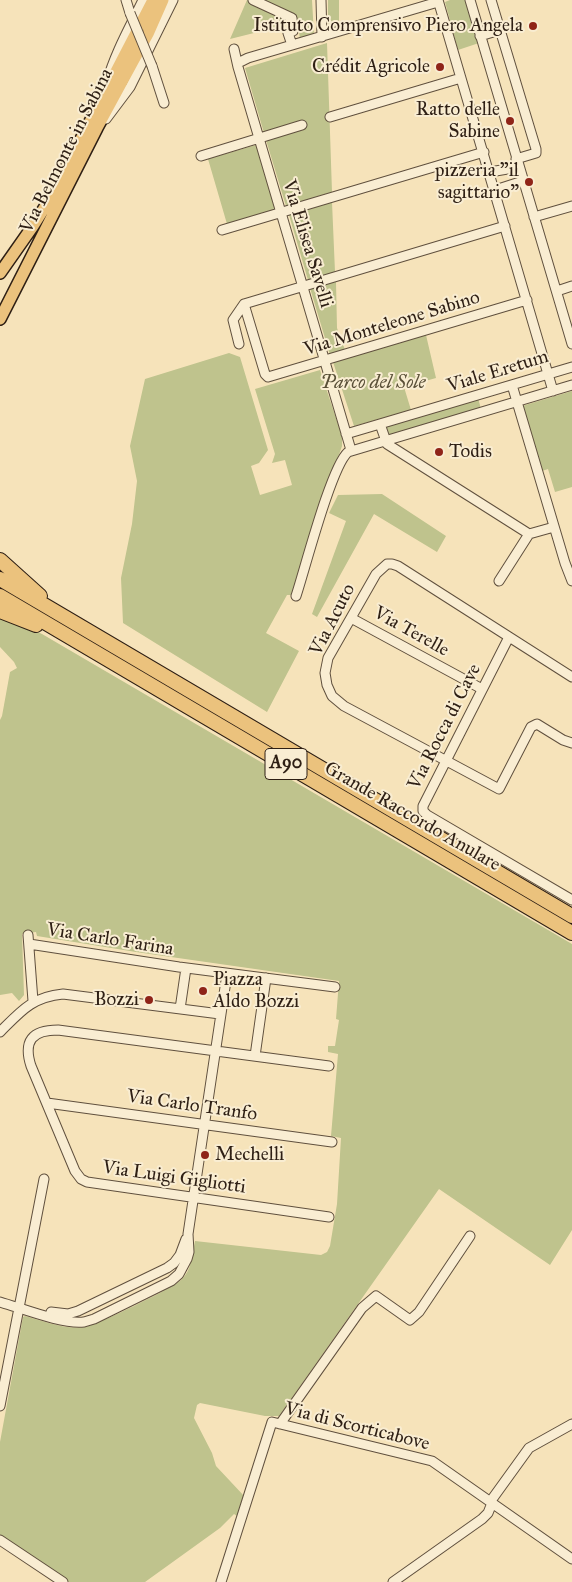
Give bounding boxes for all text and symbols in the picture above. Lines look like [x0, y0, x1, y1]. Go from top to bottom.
place label: Istituto Comprensivo Piero Angela [253, 15, 523, 37]
marker: Istituto Comprensivo Piero Angela [527, 20, 539, 32]
place label: Crédit Agricole [312, 56, 430, 78]
marker: Crédit Agricole [434, 61, 446, 73]
street label: Via Belmonte in Sabina [16, 65, 118, 237]
place label: Ratto delle Sabine [416, 99, 500, 143]
marker: Ratto delle Sabine [504, 115, 516, 127]
place label: pizzeria "il sagittario" [435, 160, 519, 204]
marker: pizzeria "il sagittario" [523, 176, 535, 188]
street label: Via Elisea Savelli [277, 177, 337, 311]
street label: Via Monteleone Sabino [301, 286, 483, 362]
street label: Viale Eretum [445, 346, 551, 398]
park label: Parco del Sole [320, 372, 426, 394]
place label: Todis [449, 441, 492, 463]
marker: Todis [433, 446, 445, 458]
street label: Via Acuto [305, 580, 361, 660]
street label: Via Terelle [369, 602, 453, 662]
street label: Via Rocca di Cave [404, 660, 486, 794]
road number: A90 [265, 749, 307, 780]
street label: Grande Raccordo Anulare [320, 757, 504, 877]
street label: Via Carlo Farina [45, 919, 175, 961]
place label: Piazza Aldo Bozzi [213, 969, 299, 1013]
marker: Piazza Aldo Bozzi [197, 985, 209, 997]
place label: Bozzi [94, 989, 139, 1011]
marker: Bozzi [143, 994, 155, 1006]
street label: Via Carlo Tranfo [125, 1086, 259, 1126]
place label: Mechelli [215, 1144, 284, 1166]
marker: Mechelli [199, 1149, 211, 1161]
street label: Via Luigi Gigliotti [101, 1157, 247, 1199]
street label: Via di Scorticabove [282, 1398, 432, 1456]

